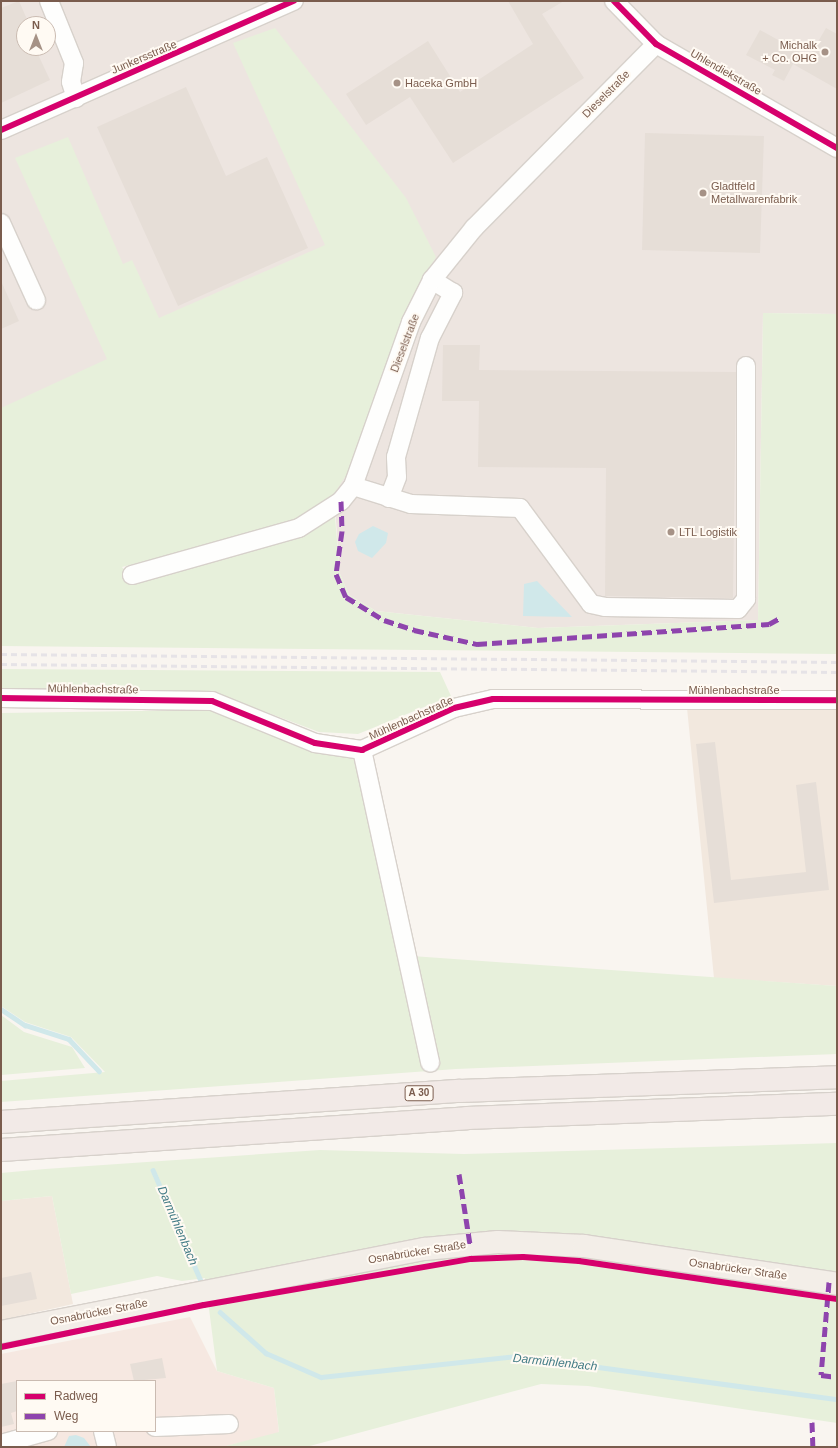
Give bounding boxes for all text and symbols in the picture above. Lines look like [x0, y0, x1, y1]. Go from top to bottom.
north arrow [16, 16, 56, 56]
text: N [32, 19, 40, 31]
street label: Junkersstraße [109, 37, 179, 77]
place label: Michalk + Co. OHG [762, 39, 817, 65]
street label: Uhlendiekstraße [688, 46, 764, 98]
marker: Michalk + Co. OHG [820, 47, 830, 57]
street label: Dieselstraße [580, 68, 632, 120]
place label: Haceka GmbH [405, 76, 477, 90]
marker: Haceka GmbH [392, 78, 402, 88]
place label: Gladtfeld Metallwarenfabrik [711, 180, 797, 206]
marker: Gladtfeld Metallwarenfabrik [698, 188, 708, 198]
street label: Dieselstraße [388, 312, 422, 374]
place label: LTL Logistik [679, 525, 737, 539]
marker: LTL Logistik [666, 527, 676, 537]
street label: Mühlenbachstraße [47, 682, 139, 696]
street label: Mühlenbachstraße [688, 683, 780, 697]
street label: Mühlenbachstraße [367, 693, 455, 743]
road number: A 30 [404, 1085, 434, 1101]
water label: Darmühlenbach [154, 1184, 200, 1268]
street label: Osnabrücker Straße [367, 1238, 467, 1266]
street label: Osnabrücker Straße [688, 1256, 788, 1282]
street label: Osnabrücker Straße [49, 1296, 149, 1328]
water label: Darmühlenbach [512, 1351, 598, 1375]
legend [16, 1380, 156, 1432]
text: Radweg [54, 1389, 98, 1403]
text: Weg [54, 1409, 78, 1423]

